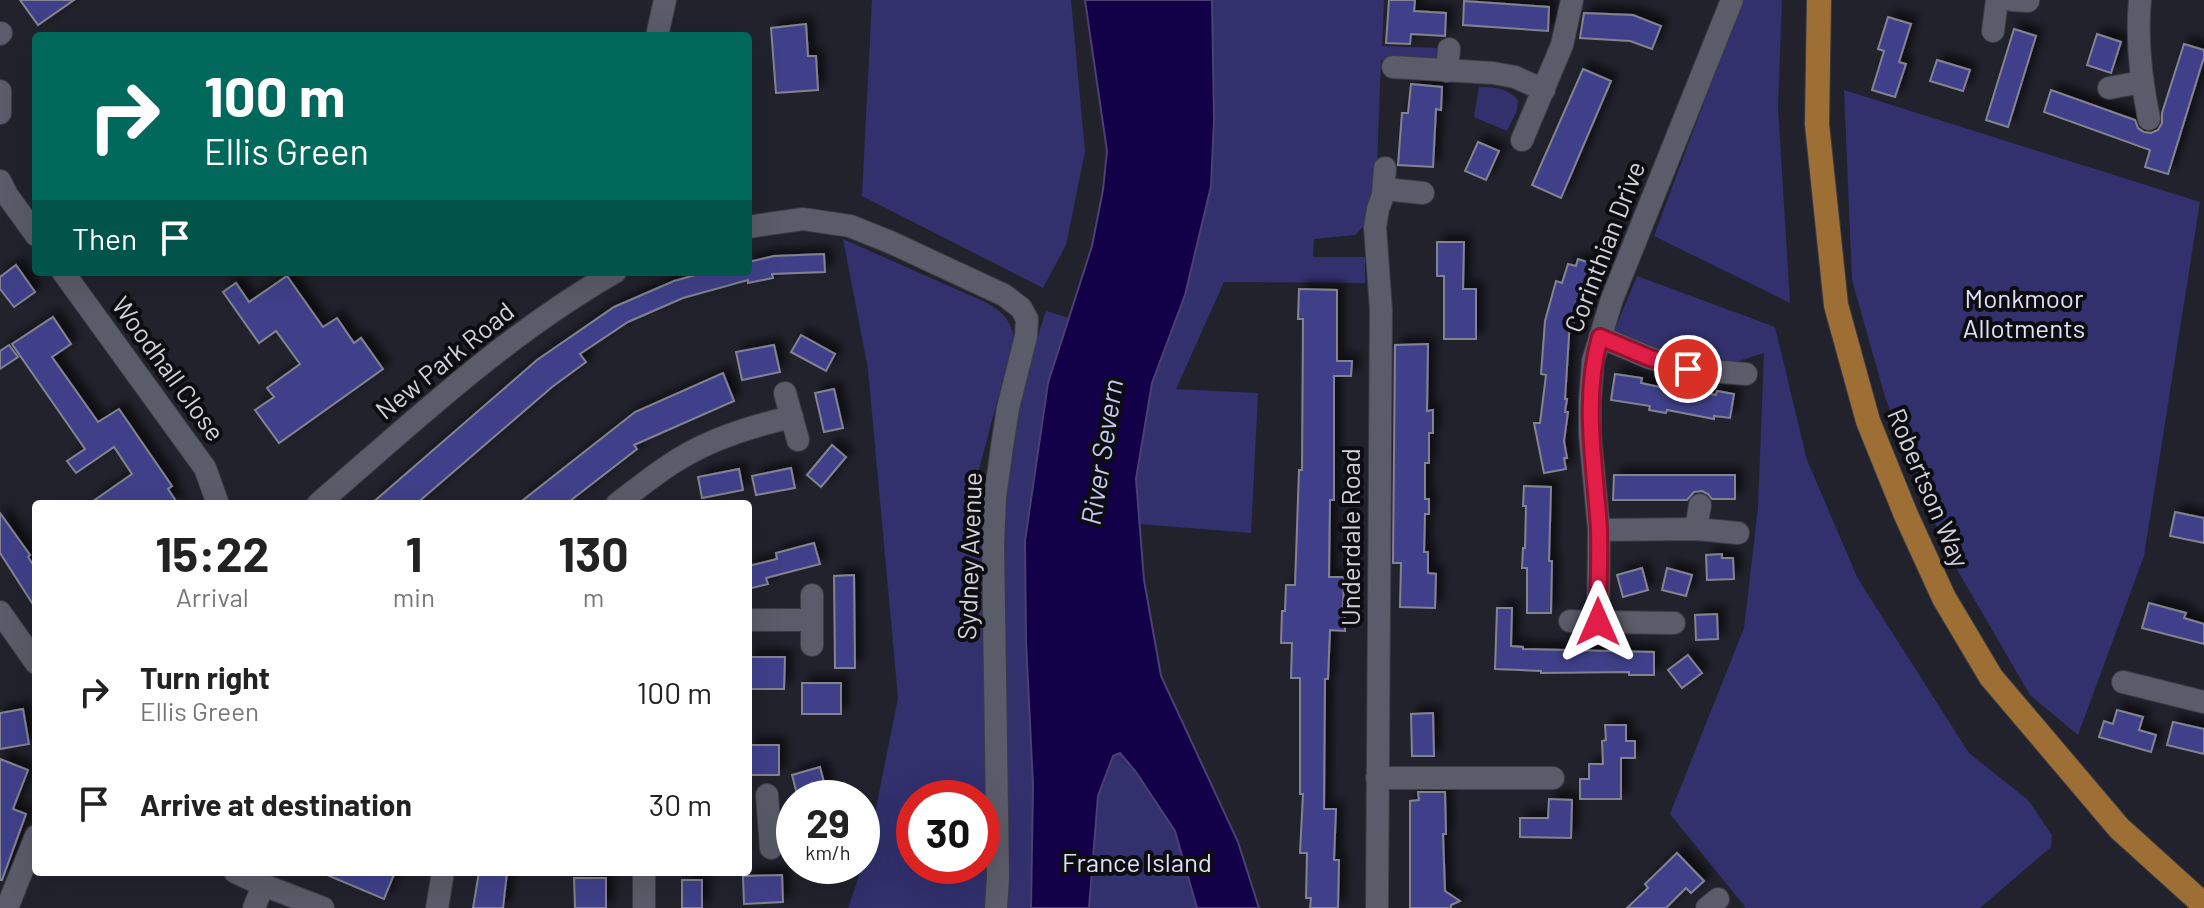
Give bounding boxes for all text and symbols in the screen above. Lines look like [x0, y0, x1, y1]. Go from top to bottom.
text: 100 m [204, 61, 346, 128]
icon: right [72, 64, 176, 168]
text: Ellis Green [204, 129, 369, 172]
street label: Corinthian Drive [1557, 157, 1650, 336]
icon: arrive [153, 216, 197, 260]
text: Then [72, 220, 137, 256]
park label: Monkmoor Allotments [1963, 282, 2085, 343]
street label: Woodhall Close [106, 290, 232, 446]
street label: New Park Road [369, 295, 519, 425]
pin [1654, 335, 1722, 403]
icon: arrive [1666, 347, 1710, 391]
water label: River Severn [1073, 376, 1129, 527]
street label: Robertson Way [1882, 403, 1977, 572]
street label: Underdale Road [1334, 448, 1365, 626]
street label: Sydney Avenue [950, 471, 987, 640]
text: 15:22 [155, 524, 269, 582]
text: 1 [405, 524, 422, 582]
text: 130 [558, 524, 629, 582]
position arrow [1556, 580, 1640, 664]
text: Arrival [176, 581, 249, 612]
text: min [393, 581, 435, 612]
text: m [583, 581, 604, 612]
text: Turn right [140, 659, 270, 695]
icon: right [72, 670, 116, 714]
text: 100 m [637, 674, 712, 710]
text: Ellis Green [140, 695, 259, 726]
speed limit sign: 30 [896, 780, 1000, 884]
icon: arrive [72, 782, 116, 826]
text: Arrive at destination [140, 786, 412, 822]
text: 30 m [649, 786, 712, 822]
text: 29 [806, 798, 850, 846]
text: km/h [805, 840, 851, 864]
park label: France Island [1062, 846, 1212, 877]

